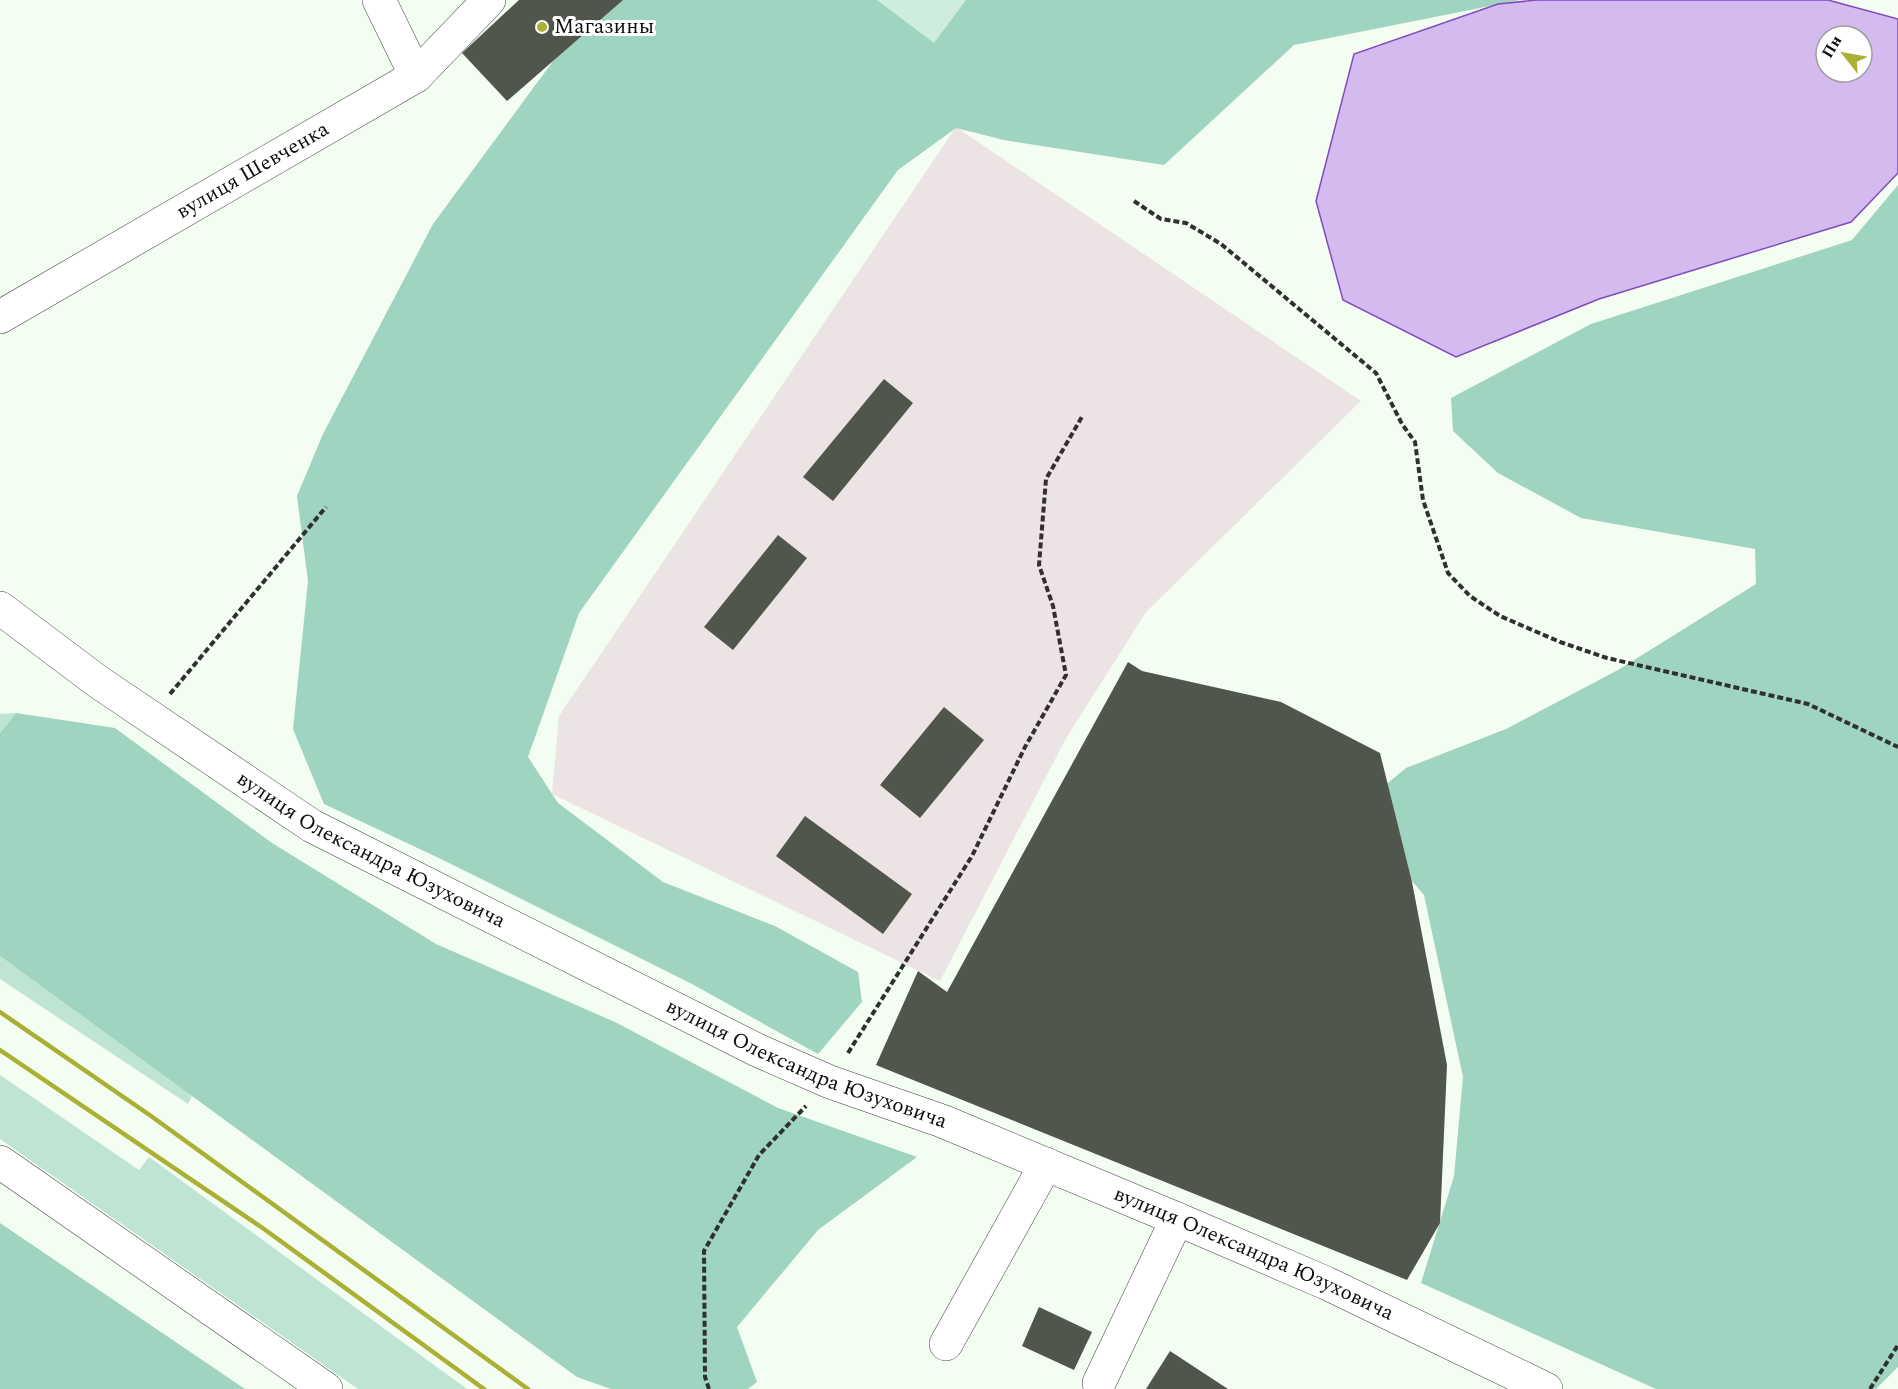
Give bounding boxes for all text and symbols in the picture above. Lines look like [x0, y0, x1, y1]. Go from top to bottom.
place label: Магазины [554, 11, 654, 43]
marker: Магазины [535, 20, 549, 34]
north arrow [1814, 24, 1874, 84]
text: Пн [1816, 31, 1848, 63]
street label: вулиця Шевченка [170, 113, 336, 228]
street label: вулиця Олександра Юзуховича [230, 763, 512, 937]
street label: вулиця Олександра Юзуховича [660, 991, 952, 1138]
street label: вулиця Олександра Юзуховича [1109, 1178, 1400, 1330]

